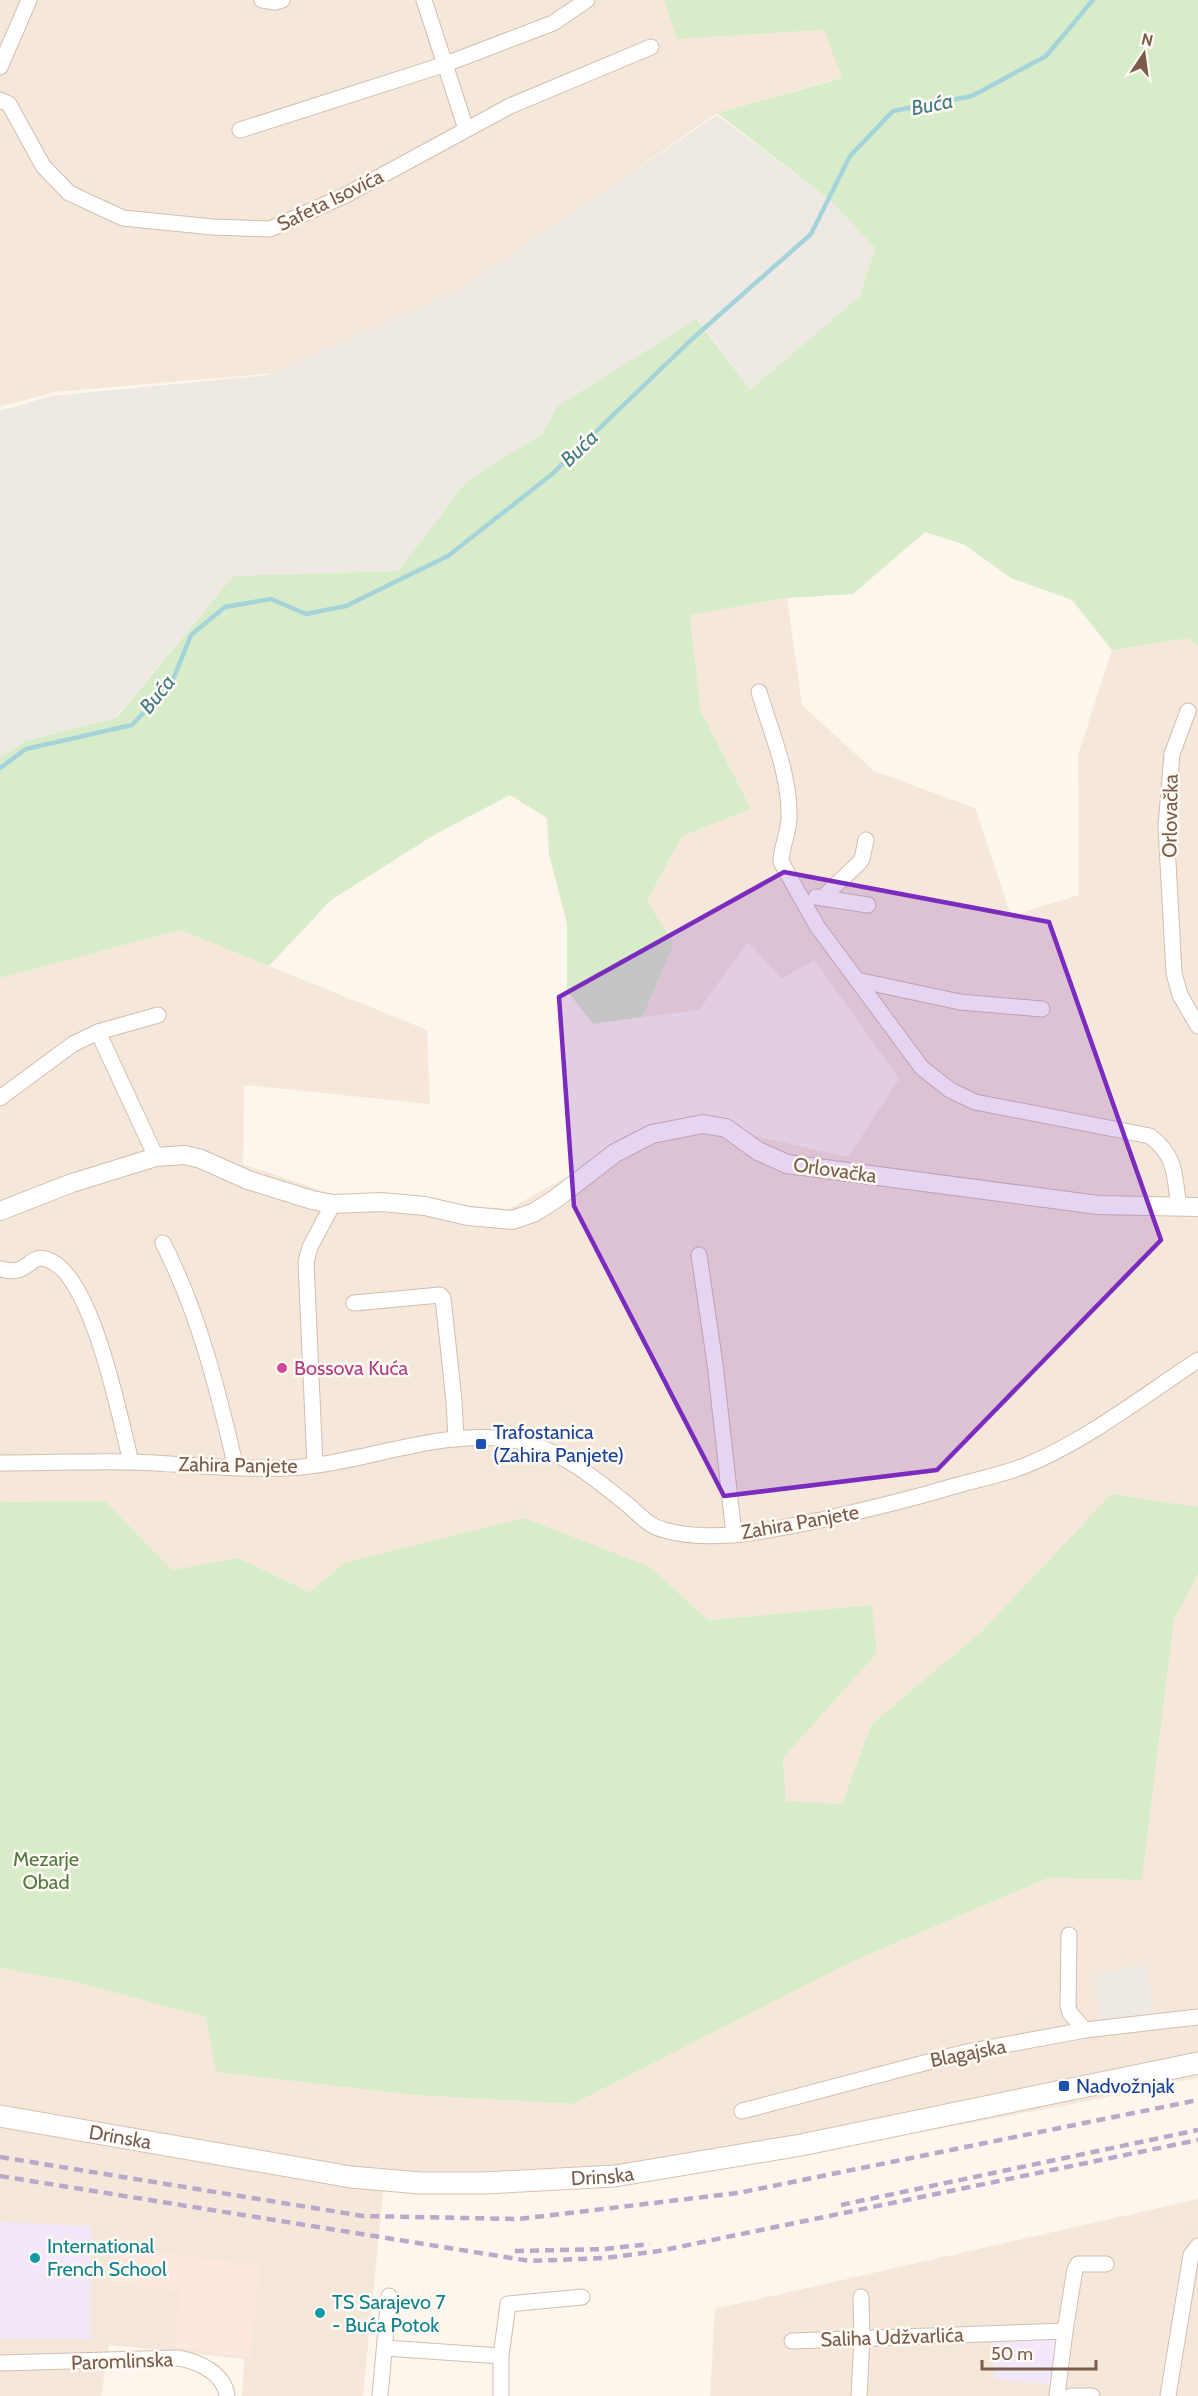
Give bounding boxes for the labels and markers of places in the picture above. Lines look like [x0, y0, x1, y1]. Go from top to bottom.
place label: Bossova Kuća [294, 1356, 409, 1380]
marker: Bossova Kuća [275, 1361, 289, 1375]
place label: Trafostanica (Zahira Panjete) [493, 1420, 624, 1467]
marker: Trafostanica (Zahira Panjete) [474, 1437, 488, 1451]
place label: Nadvožnjak [1076, 2074, 1174, 2098]
marker: Nadvožnjak [1057, 2079, 1071, 2093]
place label: International French School [47, 2234, 167, 2281]
marker: International French School [28, 2251, 42, 2265]
place label: TS Sarajevo 7 - Buća Potok [332, 2290, 446, 2337]
marker: TS Sarajevo 7 - Buća Potok [313, 2306, 327, 2320]

